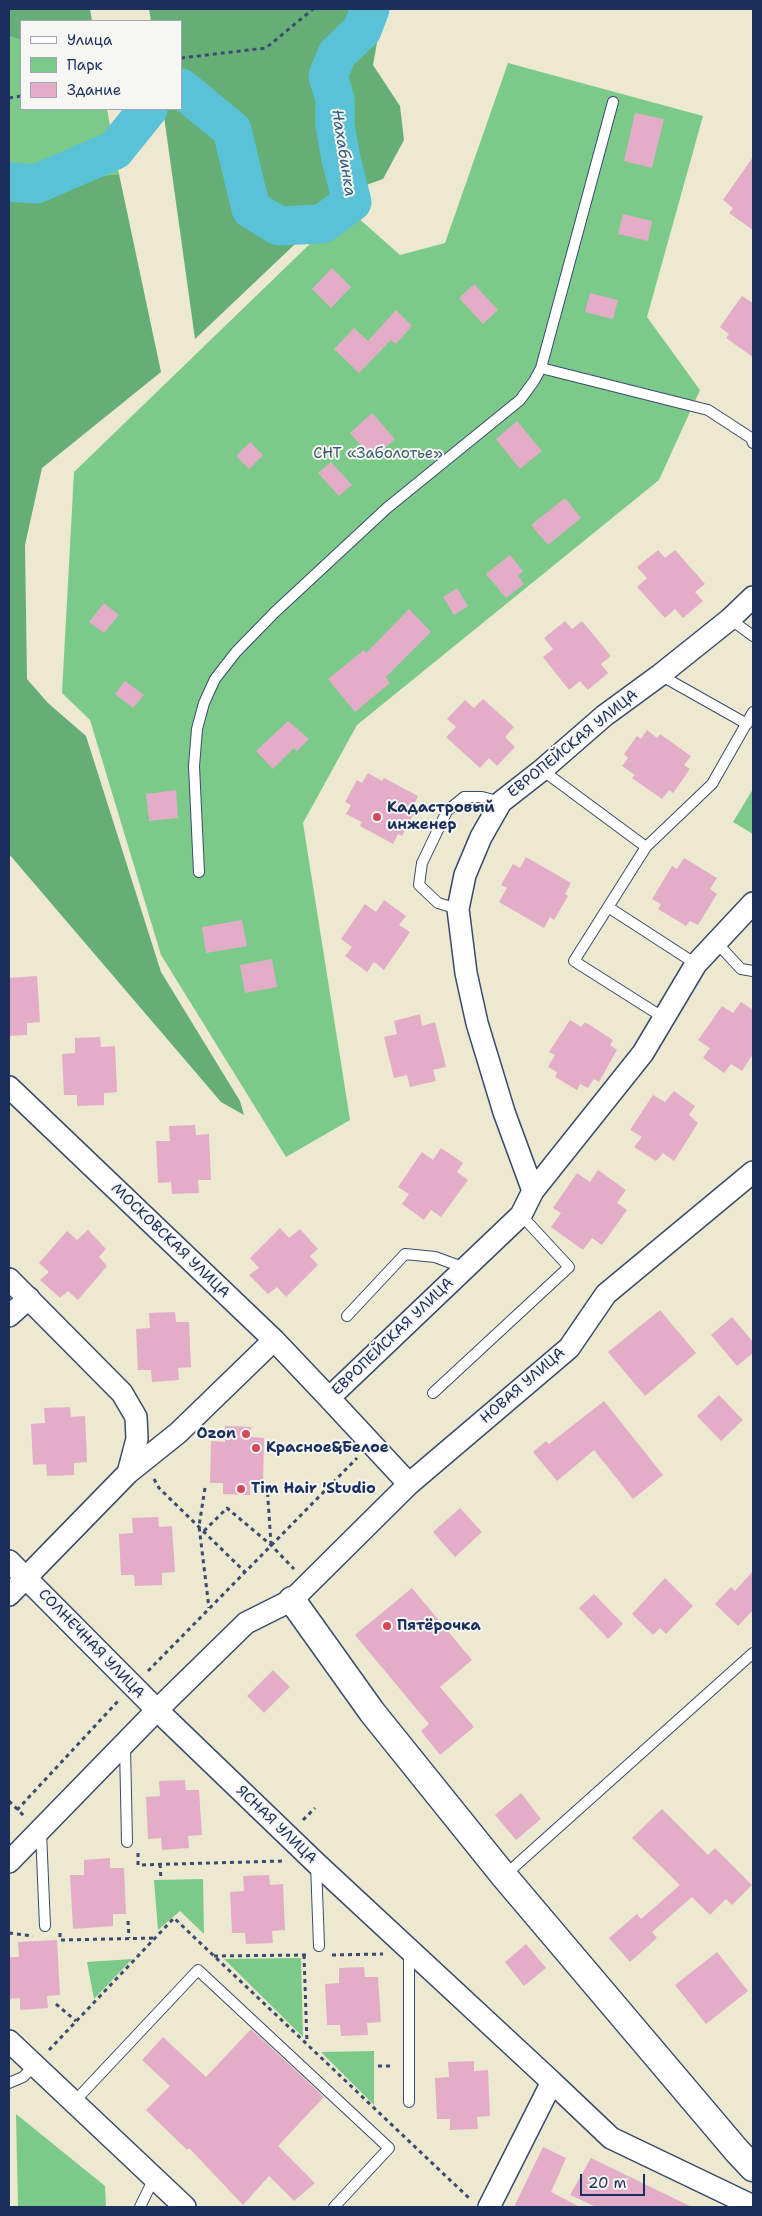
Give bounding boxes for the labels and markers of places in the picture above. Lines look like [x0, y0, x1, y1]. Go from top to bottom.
place label: Кадастровый инженер [387, 799, 495, 834]
marker: Кадастровый инженер [371, 811, 383, 823]
place label: Ozon [196, 1425, 236, 1443]
marker: Ozon [240, 1428, 252, 1440]
place label: Красное&Белое [266, 1439, 389, 1457]
marker: Красное&Белое [250, 1442, 262, 1454]
place label: Tim Hair 'Studio [251, 1480, 376, 1498]
marker: Tim Hair 'Studio [235, 1483, 247, 1495]
place label: Пятёрочка [397, 1617, 481, 1635]
marker: Пятёрочка [381, 1620, 393, 1632]

